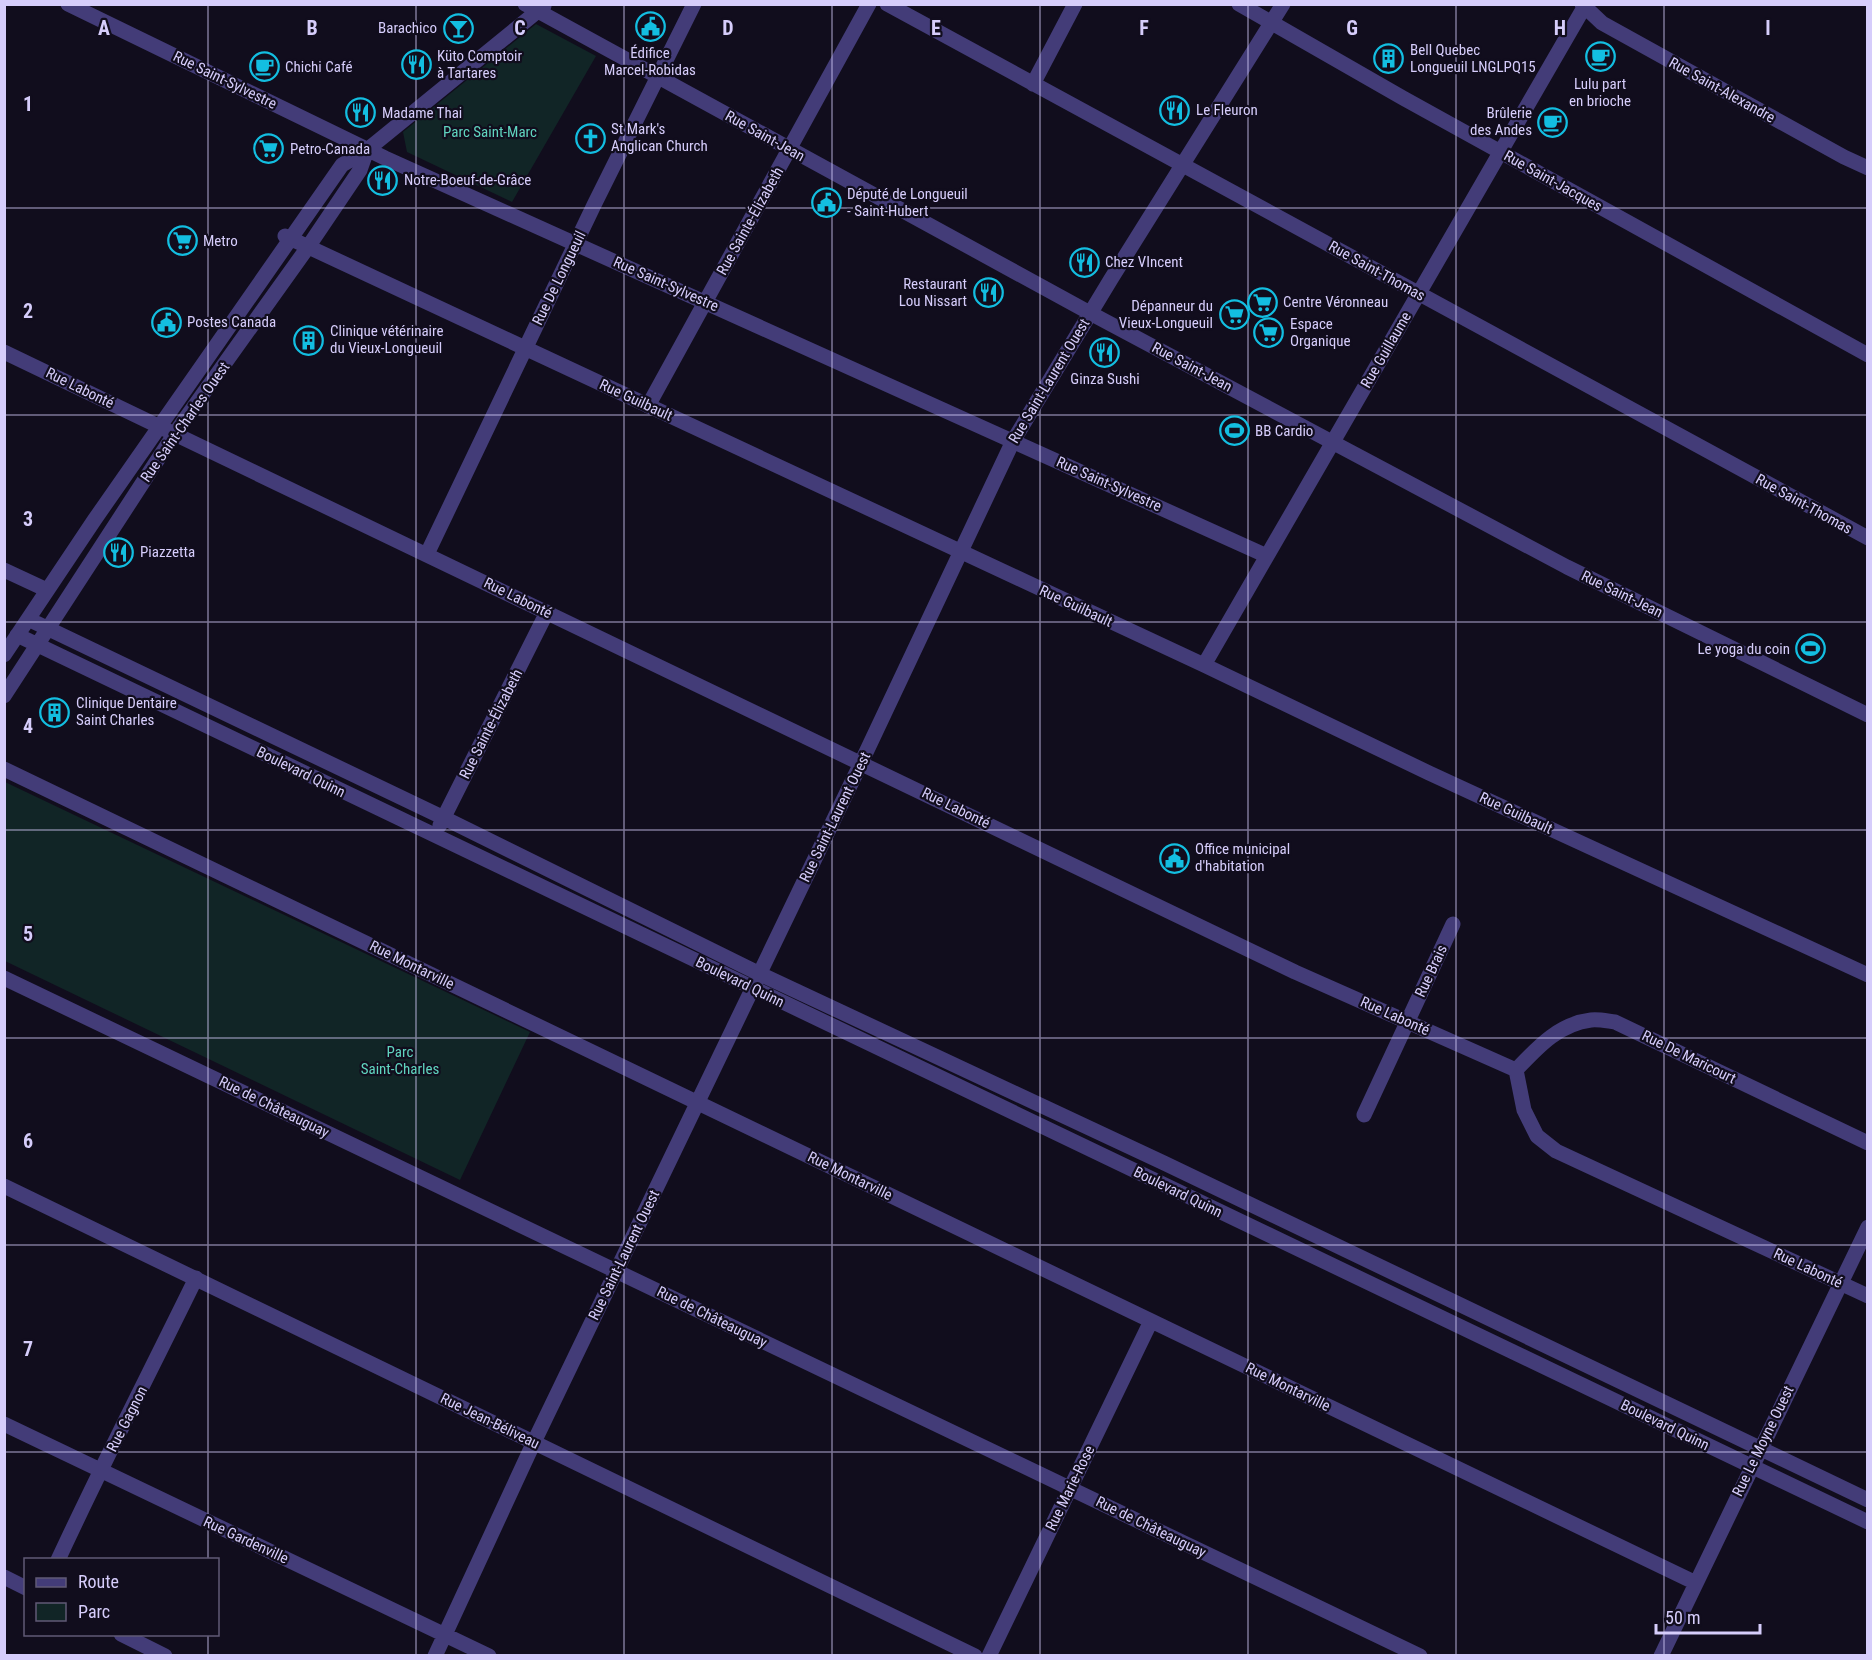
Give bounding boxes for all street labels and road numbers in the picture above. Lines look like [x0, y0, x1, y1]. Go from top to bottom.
street label: Rue Saint-Sylvestre [170, 47, 280, 113]
street label: Rue Saint-Alexandre [1666, 53, 1778, 127]
street label: Rue Saint-Jean [722, 107, 808, 165]
street label: Rue Saint-Jacques [1501, 147, 1605, 215]
street label: Rue Sainte-Élizabeth [713, 164, 787, 278]
street label: Rue De Longueuil [528, 228, 590, 328]
street label: Rue Saint-Thomas [1326, 237, 1428, 305]
street label: Rue Saint-Sylvestre [611, 253, 721, 315]
street label: Rue Guillaume [1357, 309, 1415, 391]
street label: Rue Saint-Laurent Ouest [1005, 315, 1093, 447]
street label: Rue Saint-Jean [1149, 338, 1235, 396]
street label: Rue Saint-Charles Ouest [137, 359, 233, 485]
street label: Rue Labonté [43, 364, 117, 412]
street label: Rue Guilbault [597, 375, 675, 425]
street label: Rue Saint-Sylvestre [1054, 453, 1164, 515]
street label: Rue Saint-Thomas [1753, 470, 1855, 538]
street label: Rue Saint-Jean [1578, 567, 1666, 621]
street label: Rue Labonté [481, 574, 555, 622]
street label: Rue Guilbault [1037, 581, 1115, 631]
street label: Rue Sainte-Élizabeth [456, 666, 526, 782]
street label: Boulevard Quinn [254, 743, 348, 801]
street label: Rue Saint-Laurent Ouest [796, 749, 874, 885]
street label: Rue Labonté [919, 784, 993, 832]
street label: Rue Guilbault [1477, 788, 1555, 838]
street label: Rue Montarville [367, 937, 457, 993]
street label: Rue Brais [1411, 942, 1451, 1000]
street label: Boulevard Quinn [693, 953, 787, 1011]
street label: Rue Labonté [1358, 993, 1432, 1039]
street label: Rue De Maricourt [1639, 1026, 1739, 1088]
street label: Rue de Châteauguay [216, 1073, 332, 1141]
street label: Rue Montarville [805, 1148, 895, 1204]
street label: Boulevard Quinn [1131, 1163, 1225, 1221]
street label: Rue Saint-Laurent Ouest [585, 1187, 663, 1323]
street label: Rue Labonté [1771, 1244, 1845, 1292]
street label: Rue de Châteauguay [654, 1283, 770, 1351]
street label: Rue Montarville [1243, 1359, 1333, 1415]
street label: Rue Gagnon [103, 1383, 151, 1455]
street label: Rue Le Moyne Ouest [1728, 1383, 1798, 1499]
street label: Rue Jean-Béliveau [437, 1389, 543, 1453]
street label: Boulevard Quinn [1618, 1396, 1712, 1454]
street label: Rue Marie-Rose [1042, 1443, 1098, 1533]
street label: Rue de Châteauguay [1093, 1493, 1209, 1561]
street label: Rue Gardenville [201, 1512, 291, 1568]

